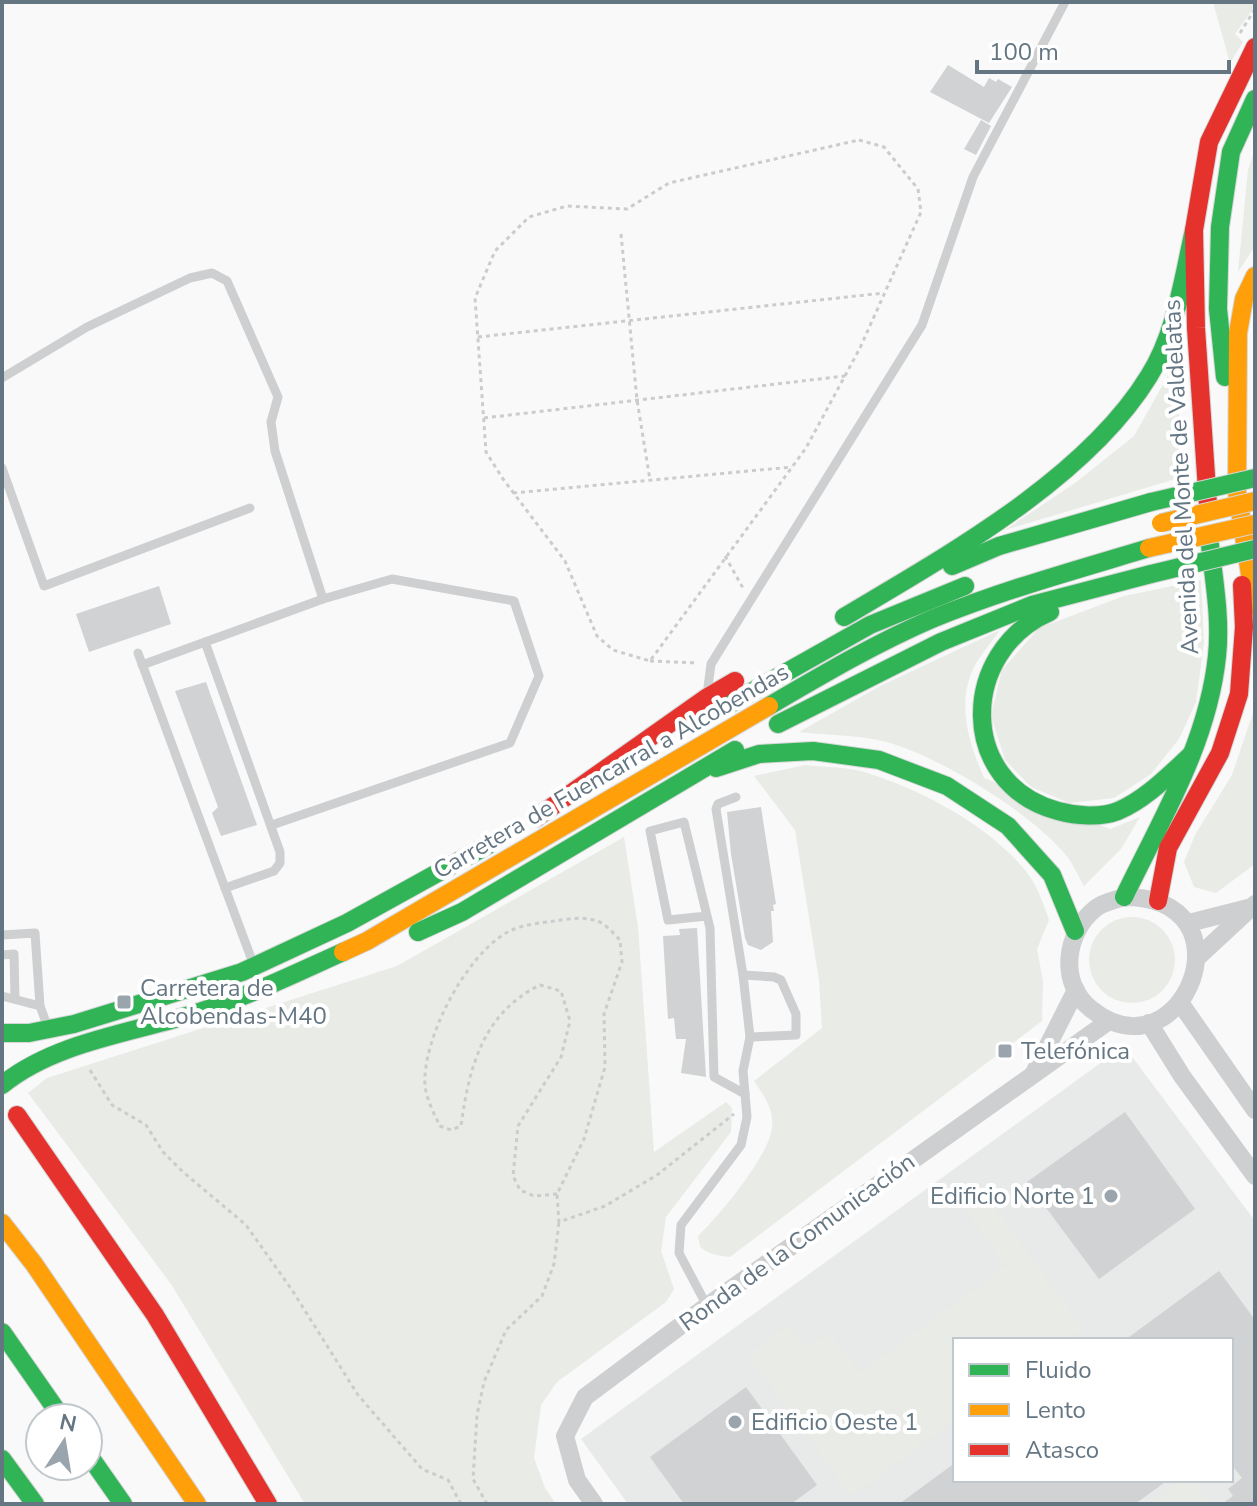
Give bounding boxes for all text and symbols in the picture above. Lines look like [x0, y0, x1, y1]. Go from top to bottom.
scale bar [977, 24, 1229, 74]
text: 100 m [989, 36, 1059, 68]
street label: Avenida del Monte de Valdelatas [1156, 299, 1206, 655]
street label: Carretera de Fuencarral a Alcobendas [427, 656, 795, 886]
place label: Carretera de Alcobendas-M40 [140, 972, 327, 1032]
marker: Carretera de Alcobendas-M40 [115, 993, 133, 1011]
place label: Telefónica [1021, 1035, 1130, 1067]
marker: Telefónica [996, 1042, 1014, 1060]
street label: Ronda de la Comunicación [673, 1146, 921, 1338]
place label: Edificio Norte 1 [930, 1180, 1095, 1212]
marker: Edificio Norte 1 [1102, 1187, 1120, 1205]
legend [953, 1338, 1233, 1482]
text: Fluido [1025, 1354, 1092, 1386]
text: Lento [1025, 1394, 1086, 1426]
north arrow [24, 1402, 104, 1482]
place label: Edificio Oeste 1 [751, 1406, 918, 1438]
text: N [57, 1407, 79, 1440]
marker: Edificio Oeste 1 [726, 1413, 744, 1431]
text: Atasco [1025, 1434, 1099, 1466]

